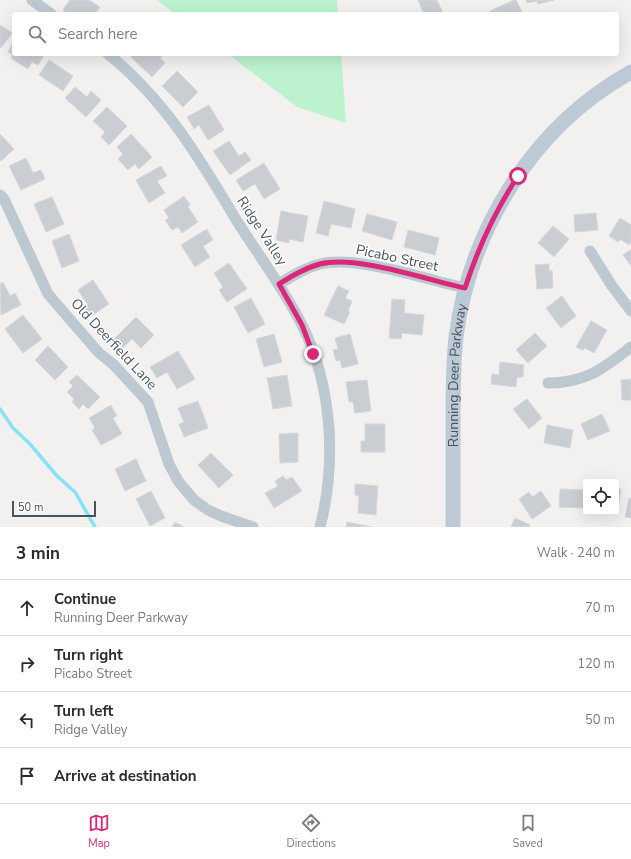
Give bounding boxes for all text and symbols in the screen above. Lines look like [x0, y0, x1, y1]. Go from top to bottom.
search box [12, 12, 619, 56]
icon: search [26, 23, 48, 45]
text: Search here [58, 24, 138, 44]
route start [509, 167, 527, 185]
street label: Ridge Valley [233, 193, 292, 270]
street label: Picabo Street [354, 240, 440, 276]
street label: Old Deerfield Lane [67, 294, 161, 394]
street label: Running Deer Parkway [443, 301, 471, 447]
route end [304, 345, 322, 363]
map controls [583, 479, 619, 515]
button: locate [583, 479, 619, 515]
scale bar [12, 499, 96, 518]
text: 50 m [18, 500, 43, 515]
text: 3 min [16, 542, 60, 565]
text: Walk · 240 m [537, 544, 615, 562]
text: Continue [54, 589, 116, 609]
icon: ahead [16, 597, 38, 619]
text: 70 m [585, 599, 615, 617]
text: Running Deer Parkway [54, 609, 188, 627]
text: Turn right [54, 645, 123, 665]
icon: right [16, 653, 38, 675]
text: 120 m [577, 655, 615, 673]
text: Picabo Street [54, 665, 132, 683]
text: Turn left [54, 701, 113, 721]
icon: left [16, 709, 38, 731]
text: 50 m [585, 711, 615, 729]
text: Ridge Valley [54, 721, 127, 739]
icon: arrive [16, 765, 38, 787]
text: Arrive at destination [54, 766, 197, 786]
tab: Map [88, 812, 110, 851]
tab: Directions [286, 812, 336, 851]
tab: Saved [512, 812, 543, 851]

